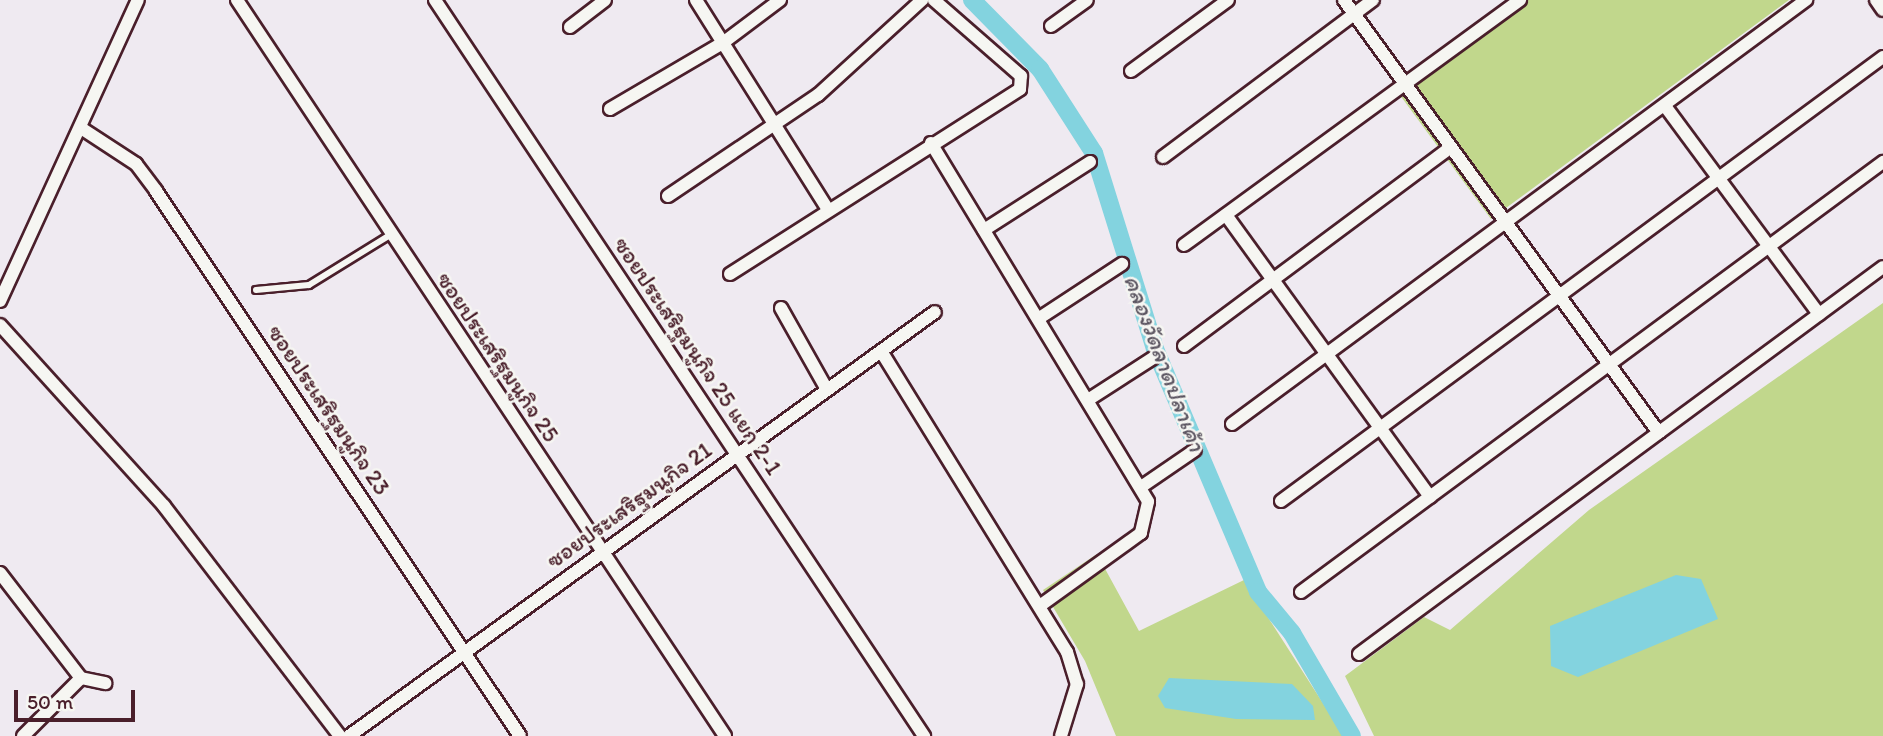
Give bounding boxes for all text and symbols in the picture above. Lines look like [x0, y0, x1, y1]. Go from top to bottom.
street label: ซอยประเสริฐมนูกิจ 25 แยก 2-1 [608, 232, 788, 480]
street label: ซอยประเสริฐมนูกิจ 25 [431, 267, 565, 447]
water label: คลองวัดลาดปลาเค้า [1118, 271, 1212, 455]
street label: ซอยประเสริฐมนูกิจ 23 [262, 320, 396, 500]
street label: ซอยประเสริฐมนูกิจ 21 [541, 436, 717, 574]
scale bar [18, 676, 138, 720]
text: 50 m [27, 689, 73, 714]

